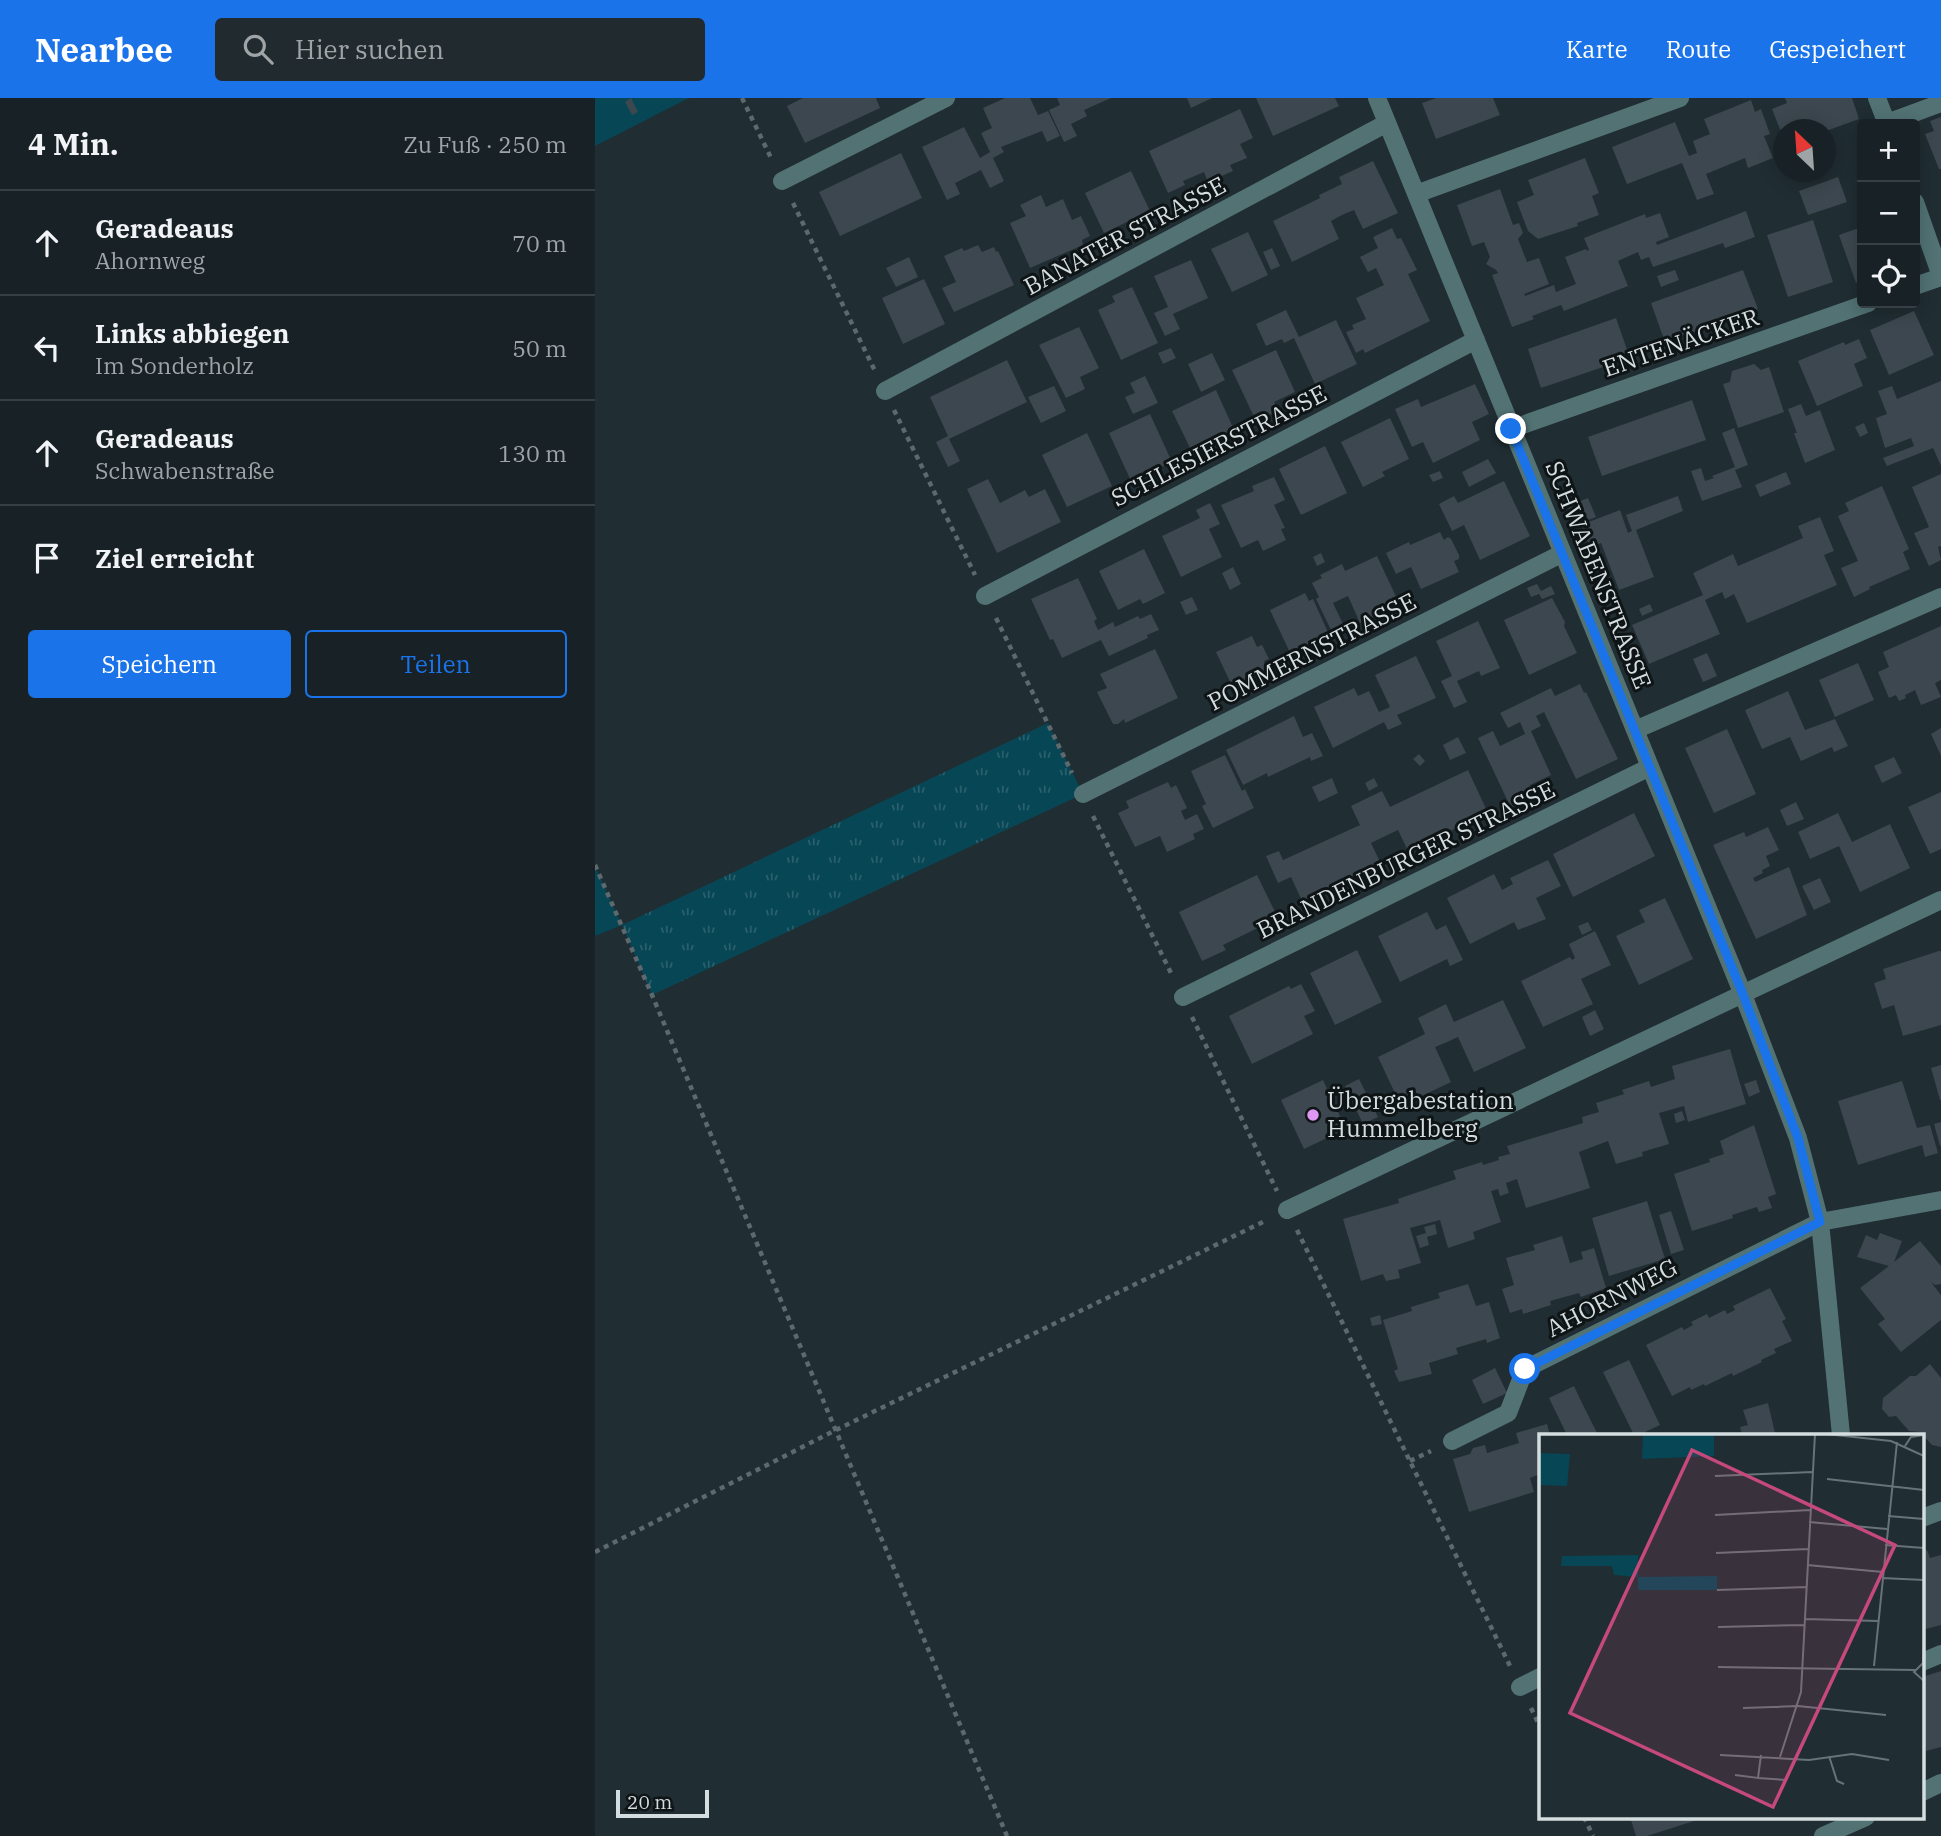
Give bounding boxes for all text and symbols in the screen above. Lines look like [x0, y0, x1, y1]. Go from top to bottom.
search box [215, 18, 705, 81]
text: Nearbee [35, 28, 173, 71]
icon: search [239, 30, 277, 68]
text: Hier suchen [295, 32, 444, 66]
text: Karte [1566, 33, 1628, 65]
text: Route [1666, 33, 1731, 65]
text: Gespeichert [1769, 33, 1906, 65]
north arrow [1773, 119, 1836, 182]
map controls [1857, 119, 1920, 308]
button: + [1857, 119, 1920, 182]
text: 4 Min. [28, 124, 119, 163]
text: Zu Fuß · 250 m [403, 129, 567, 159]
street label: BANATER STRASSE [1018, 168, 1231, 302]
button: − [1857, 182, 1920, 245]
text: Geradeaus [95, 211, 234, 245]
icon: ahead [28, 224, 66, 262]
text: 70 m [512, 228, 567, 258]
text: Ahornweg [95, 245, 205, 275]
button: locate [1857, 245, 1920, 308]
street label: ENTENÄCKER [1598, 300, 1763, 384]
text: Links abbiegen [95, 316, 290, 350]
icon: left [28, 329, 66, 367]
text: 50 m [512, 333, 567, 363]
text: Im Sonderholz [95, 350, 254, 380]
street label: SCHLESIERSTRASSE [1105, 377, 1332, 513]
route end [1495, 413, 1526, 444]
text: Geradeaus [95, 421, 234, 455]
icon: ahead [28, 434, 66, 472]
text: 130 m [498, 438, 567, 468]
text: Schwabenstraße [95, 455, 275, 485]
street label: SCHWABENSTRASSE [1539, 456, 1659, 693]
icon: arrive [28, 539, 66, 577]
text: Ziel erreicht [95, 541, 254, 575]
street label: POMMERNSTRASSE [1202, 585, 1421, 718]
button: Speichern [28, 630, 291, 698]
button: Teilen [305, 630, 567, 698]
street label: BRANDENBURGER STRASSE [1251, 773, 1560, 945]
place label: Übergabestation Hummelberg [1327, 1084, 1514, 1144]
marker: Übergabestation Hummelberg [1305, 1107, 1321, 1123]
street label: AHORNWEG [1540, 1250, 1683, 1344]
route start [1509, 1353, 1540, 1384]
inset map [1539, 1434, 1923, 1818]
scale bar [616, 1787, 709, 1819]
text: 20 m [627, 1790, 672, 1814]

